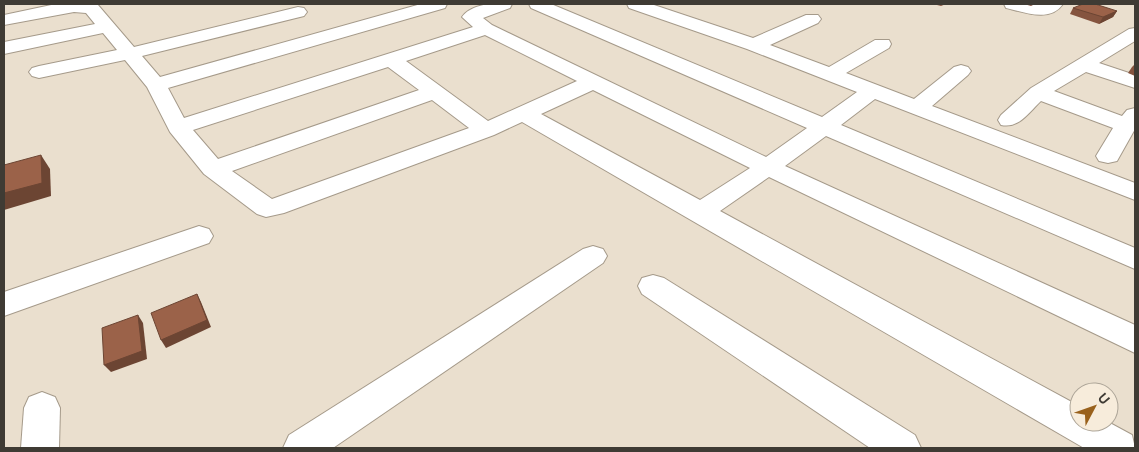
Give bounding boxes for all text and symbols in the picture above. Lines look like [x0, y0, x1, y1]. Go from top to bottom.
north arrow [1069, 382, 1119, 432]
text: U [1094, 389, 1114, 408]

